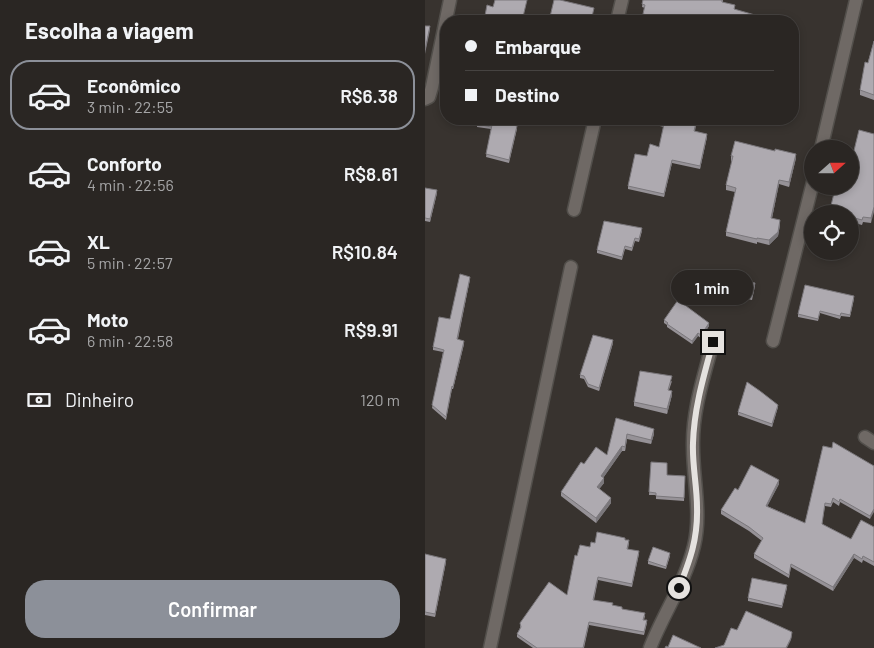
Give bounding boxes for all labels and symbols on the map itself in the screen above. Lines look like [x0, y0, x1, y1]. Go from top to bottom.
north arrow [804, 140, 859, 195]
callout: 1 min [672, 270, 754, 304]
route end [702, 331, 724, 353]
route start [668, 577, 690, 599]

